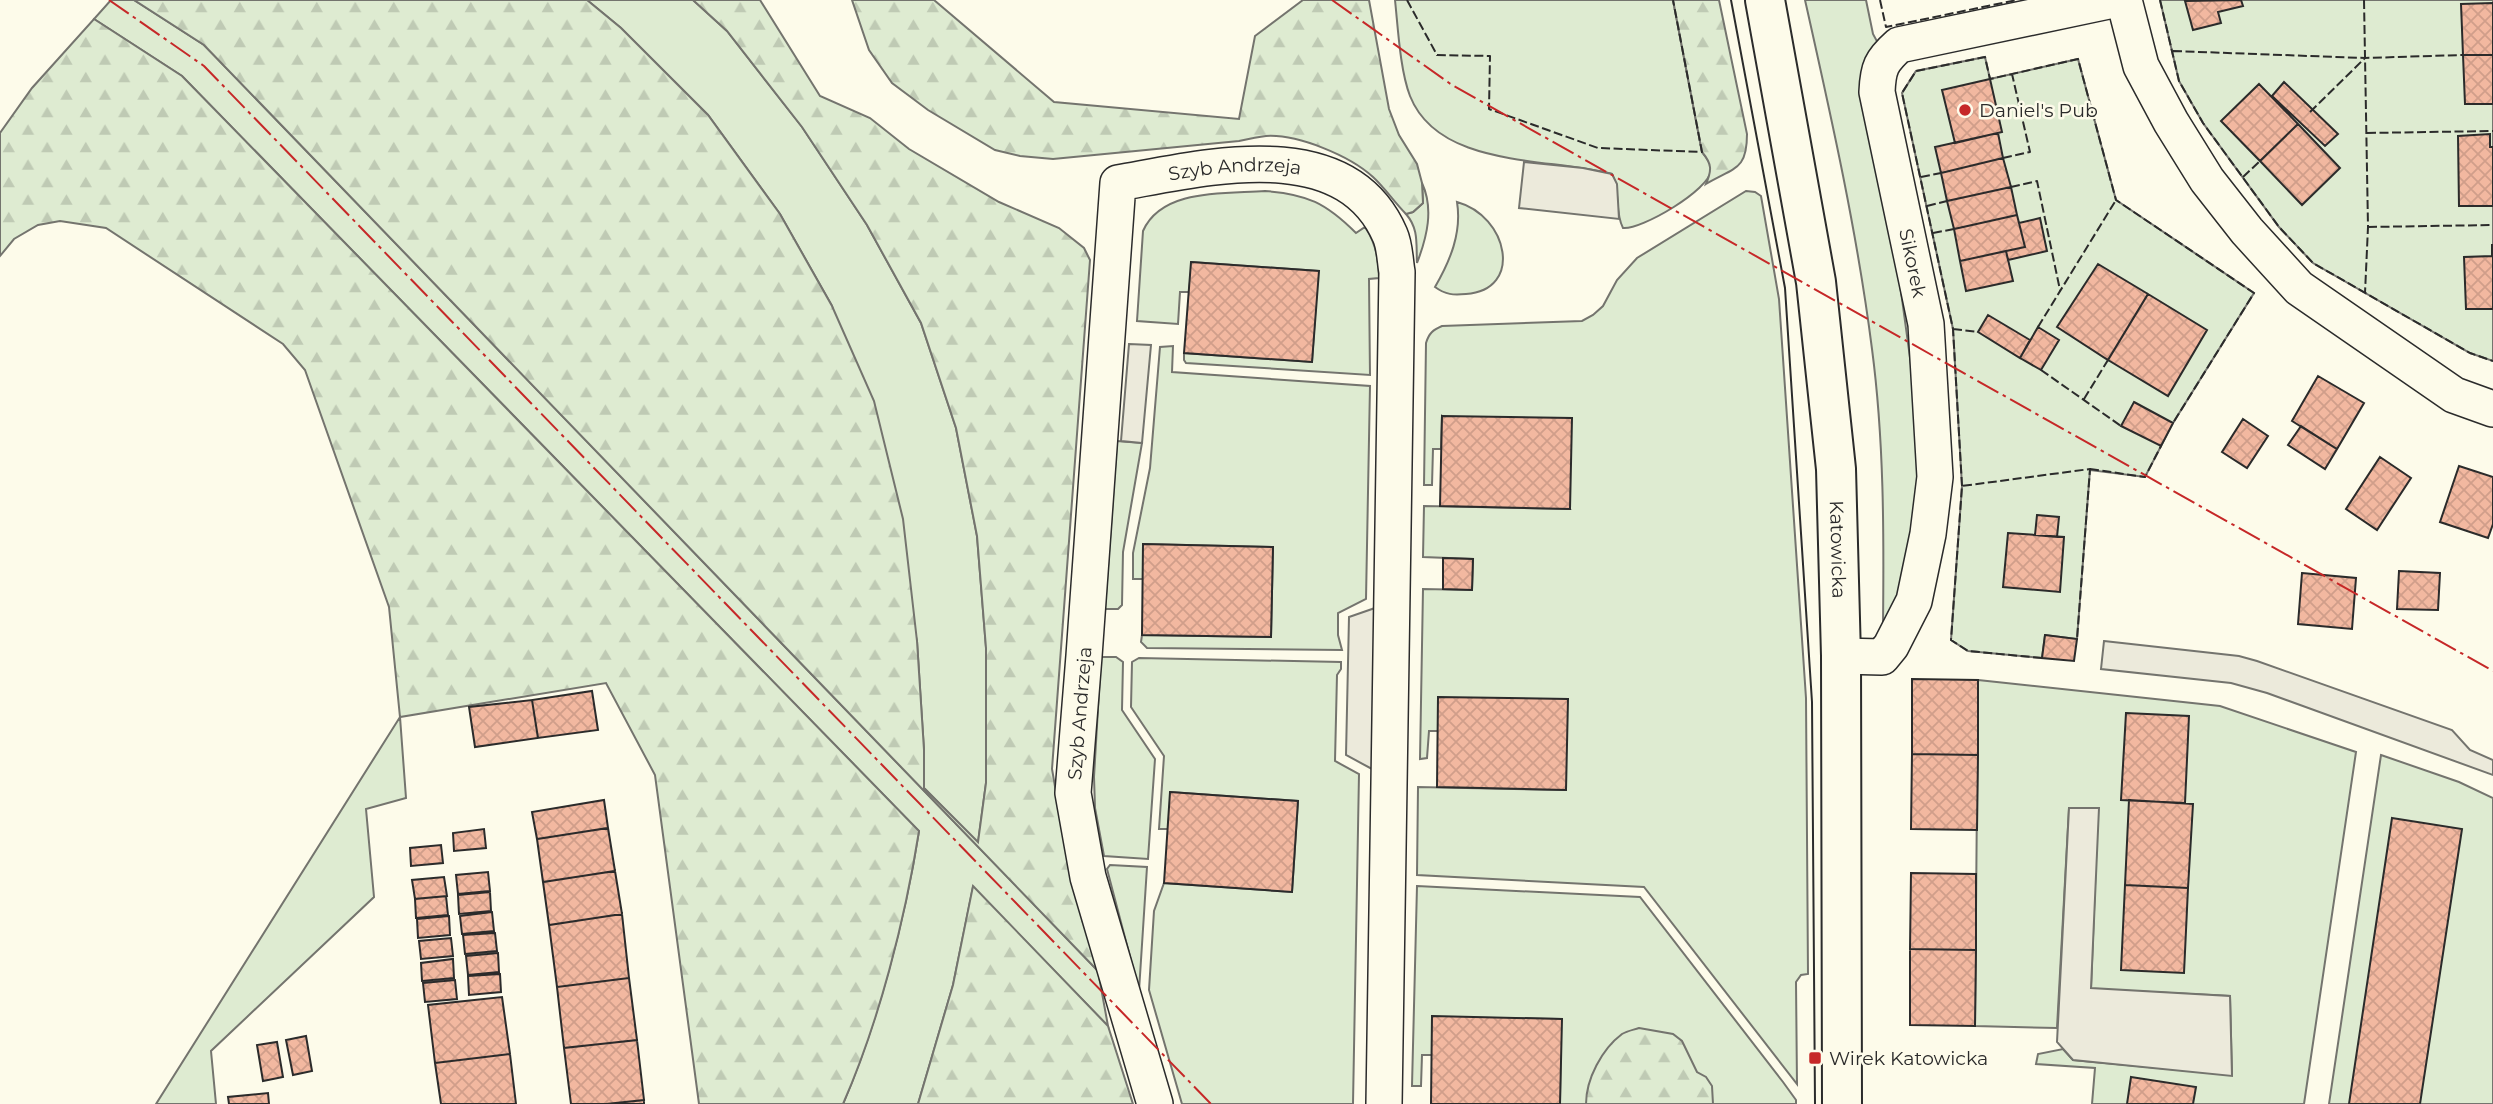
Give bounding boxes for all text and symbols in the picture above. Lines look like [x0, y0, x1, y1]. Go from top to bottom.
place label: Daniel's Pub [1979, 99, 2098, 122]
marker: Daniel's Pub [1957, 102, 1973, 118]
street label: Szyb Andrzeja [1167, 153, 1303, 186]
street label: Sikorek [1894, 227, 1931, 300]
street label: Katowicka [1825, 500, 1850, 599]
street label: Szyb Andrzeja [1063, 646, 1097, 781]
place label: Wirek Katowicka [1829, 1047, 1988, 1070]
marker: Wirek Katowicka [1807, 1050, 1823, 1066]

